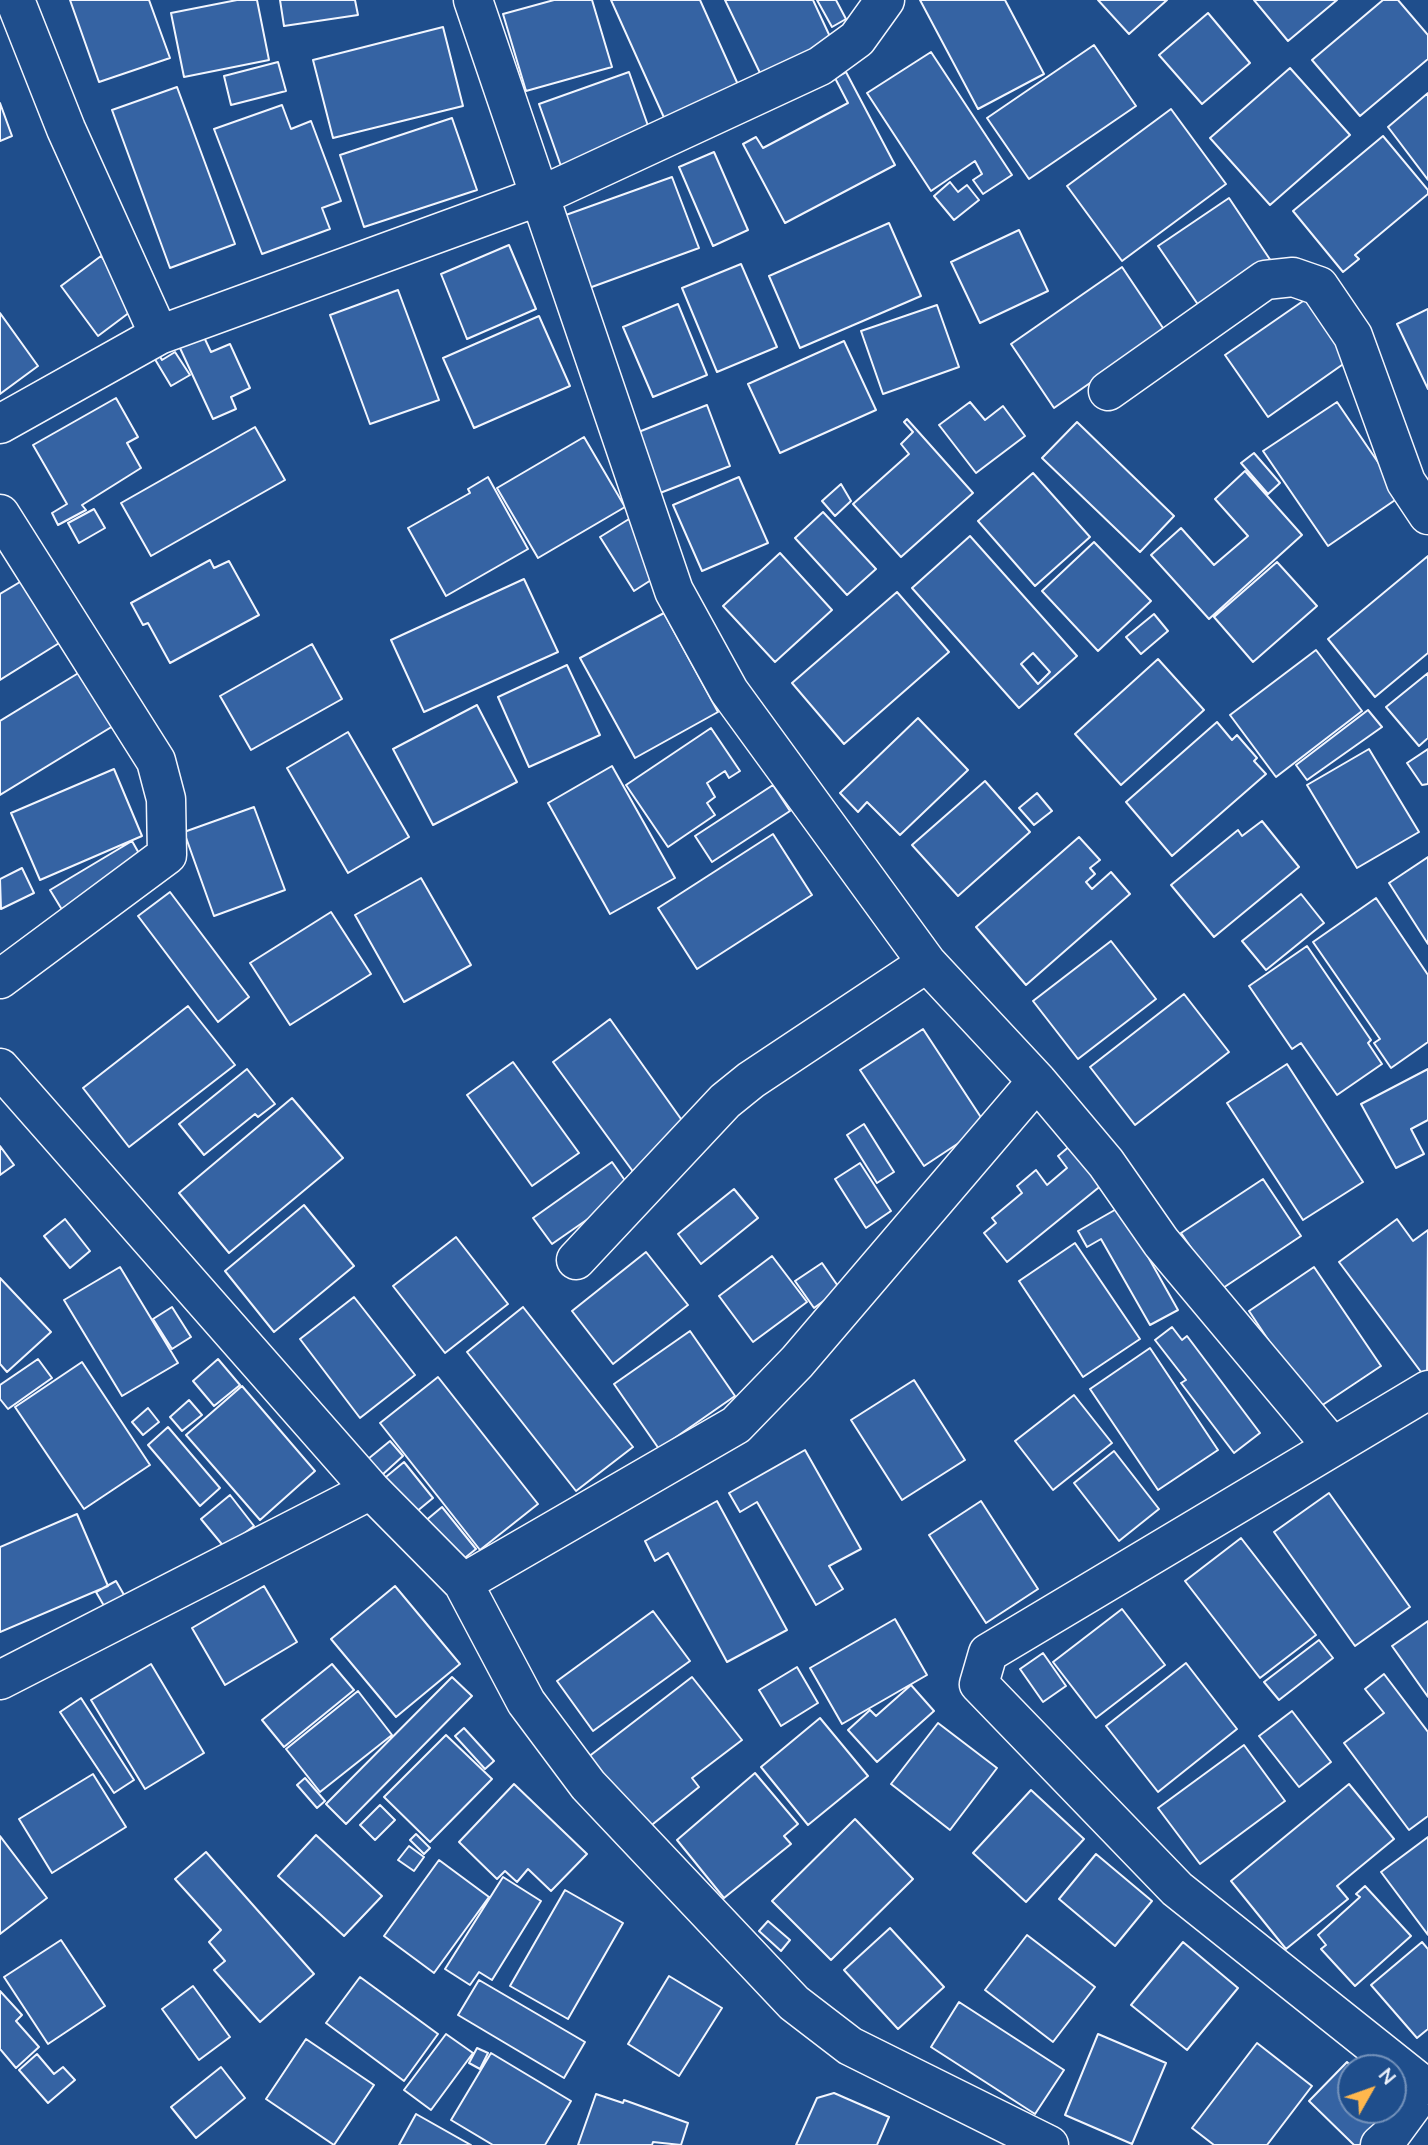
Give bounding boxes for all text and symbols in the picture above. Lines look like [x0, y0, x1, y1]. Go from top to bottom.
north arrow [1337, 2054, 1407, 2124]
text: N [1372, 2063, 1401, 2091]

